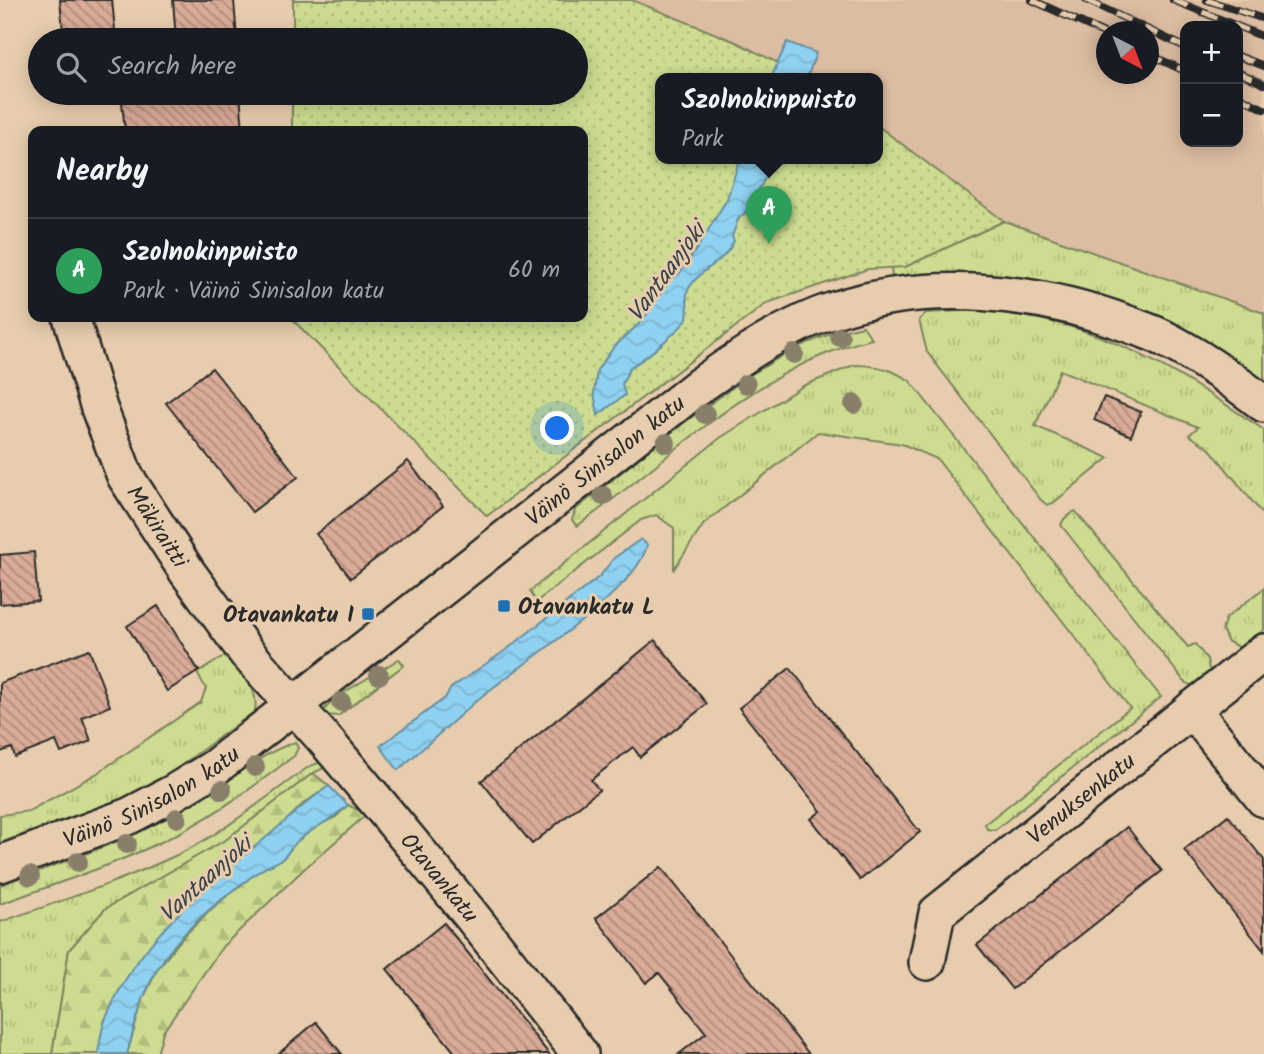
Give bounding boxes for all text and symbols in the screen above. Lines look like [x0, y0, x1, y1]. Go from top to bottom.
north arrow [1096, 21, 1159, 84]
map controls [1180, 21, 1243, 147]
button: + [1180, 21, 1243, 84]
search box [28, 28, 588, 105]
text: Search here [108, 46, 236, 88]
icon: search [52, 48, 90, 86]
popup [655, 73, 883, 164]
text: Szolnokinpuisto [682, 80, 856, 122]
button: − [1180, 84, 1243, 147]
text: Park [682, 122, 723, 158]
text: Nearby [56, 148, 148, 196]
pin: A [746, 186, 792, 244]
water label: Vantaanjoki [618, 210, 720, 331]
text: Szolnokinpuisto [123, 232, 298, 274]
text: A [72, 253, 86, 289]
text: 60 m [508, 253, 560, 289]
text: Park · Väinö Sinisalon katu [123, 274, 384, 310]
street label: Väinö Sinisalon katu [518, 387, 694, 536]
your location [540, 411, 574, 445]
street label: Mäkiraitti [116, 479, 197, 577]
place label: Otavankatu L [518, 590, 655, 626]
place label: Otavankatu I [223, 598, 354, 634]
marker: Otavankatu L [496, 598, 512, 614]
marker: Otavankatu I [360, 606, 376, 622]
street label: Väinö Sinisalon katu [58, 738, 249, 859]
street label: Venuksenkatu [1020, 745, 1144, 855]
water label: Vantaanjoki [150, 823, 266, 933]
street label: Otavankatu [390, 826, 487, 932]

